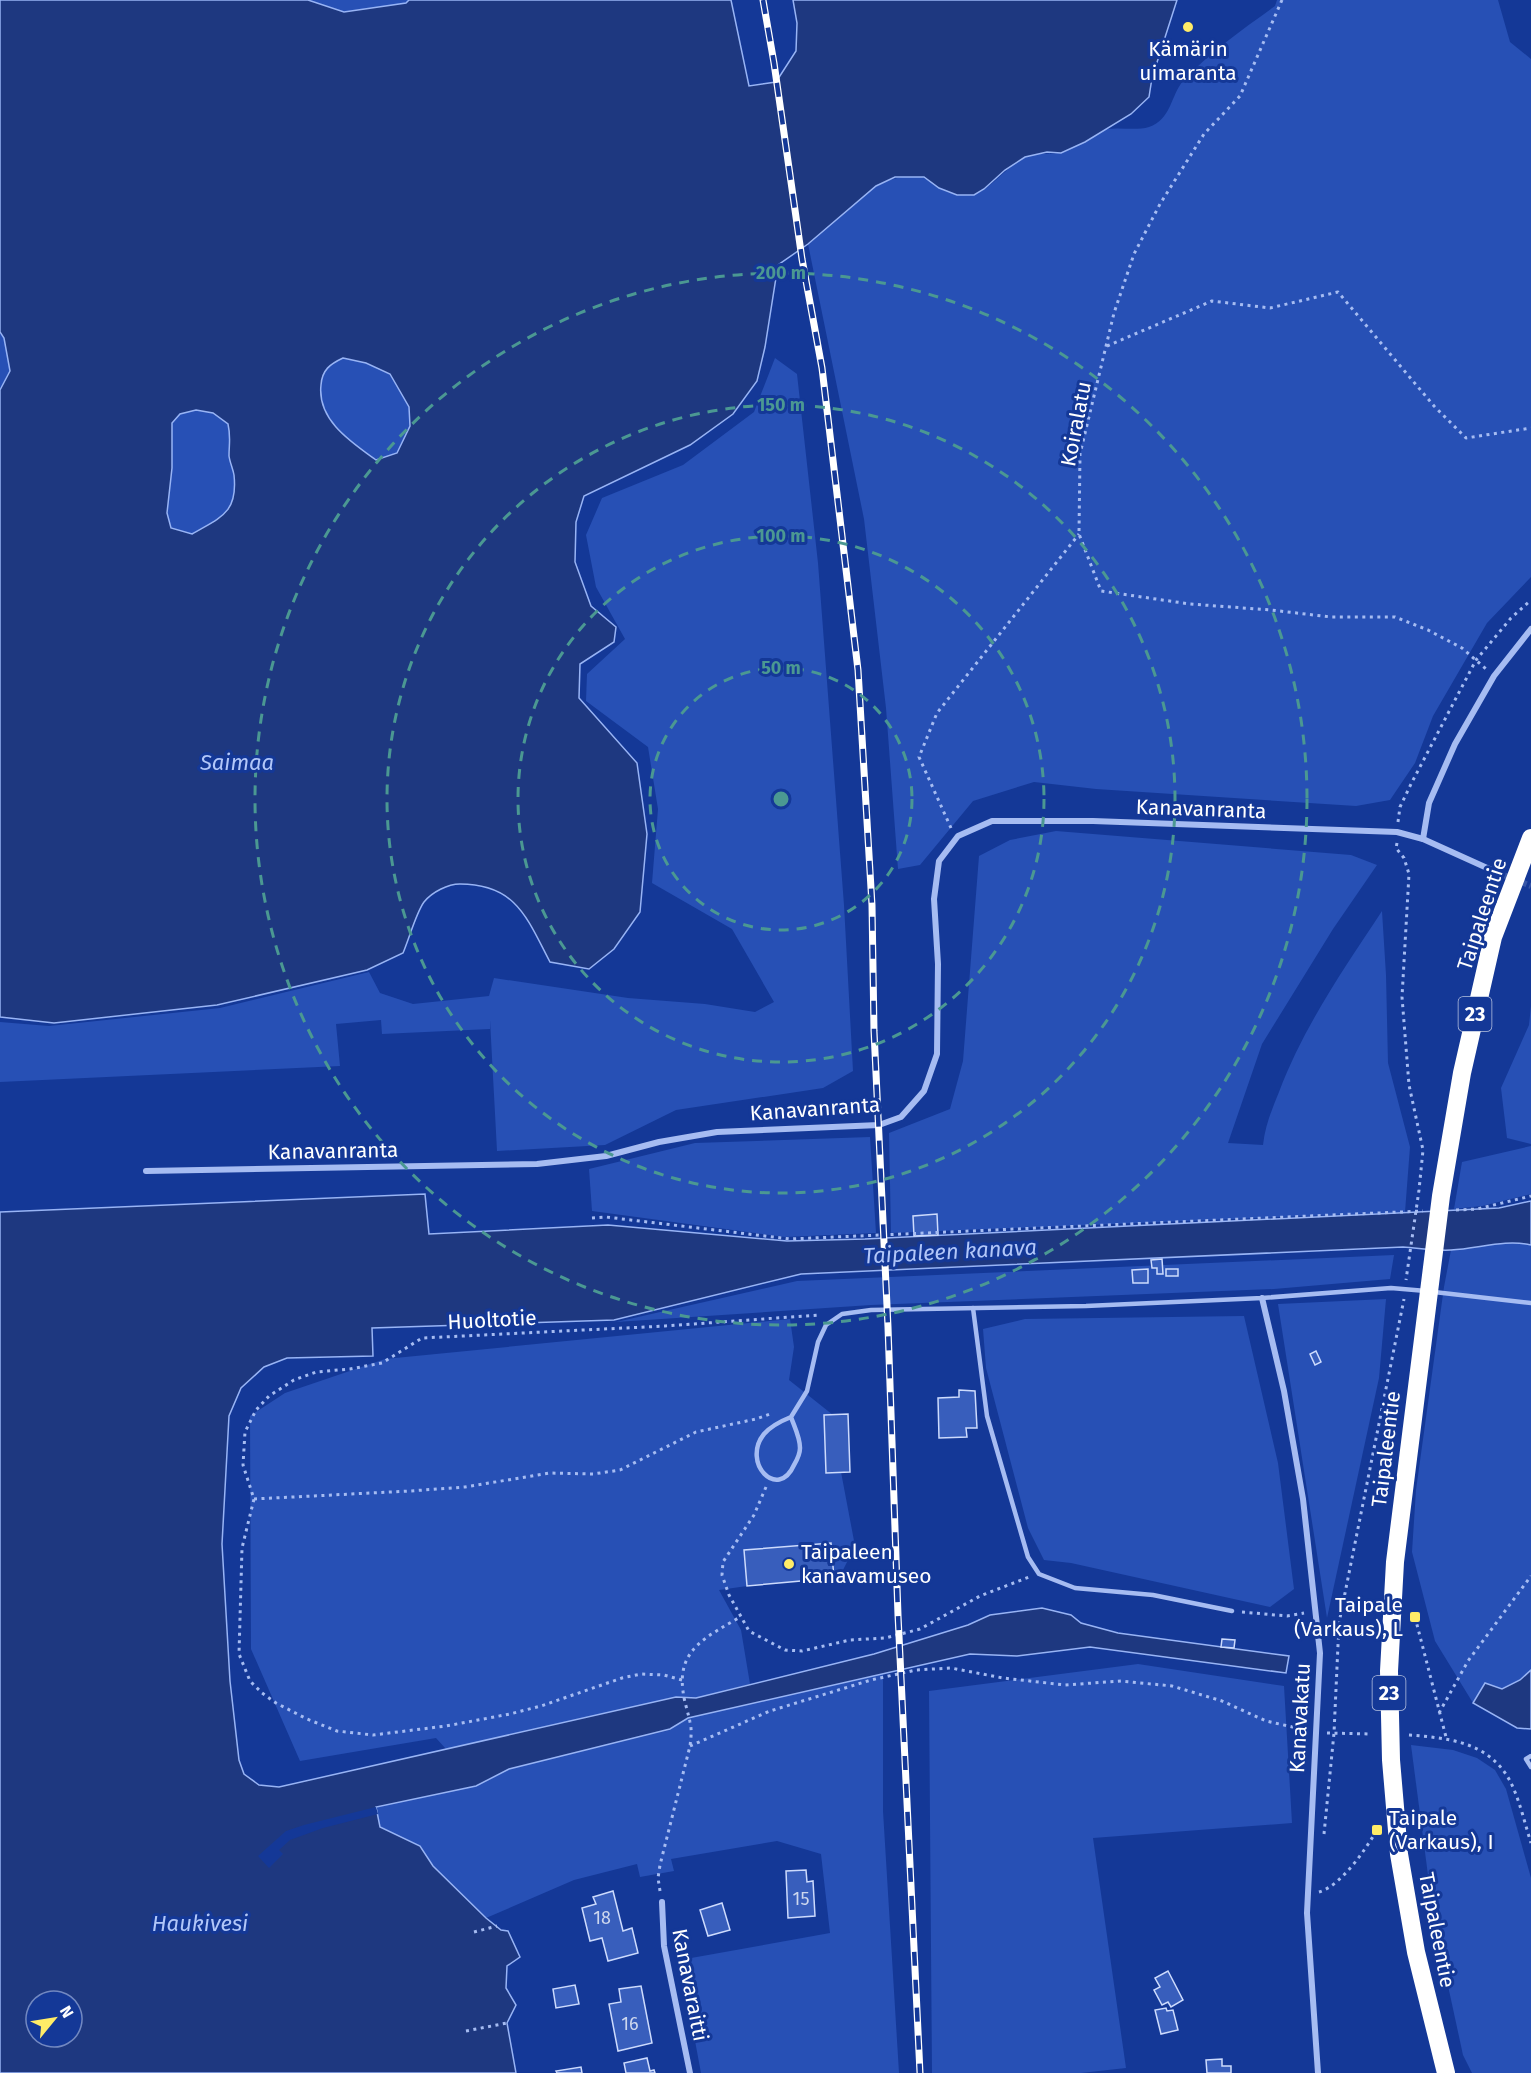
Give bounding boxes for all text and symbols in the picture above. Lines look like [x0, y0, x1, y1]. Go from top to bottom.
marker: Kämärin uimaranta [1181, 20, 1195, 34]
place label: Kämärin uimaranta [1139, 36, 1237, 86]
text: 200 m [756, 262, 806, 284]
street label: Koiralatu [1055, 379, 1097, 469]
text: 150 m [757, 394, 805, 416]
text: 100 m [757, 525, 805, 547]
text: 50 m [761, 657, 801, 679]
water label: Saimaa [199, 749, 274, 776]
centre of rings [771, 789, 791, 809]
street label: Kanavanranta [1135, 794, 1267, 824]
street label: Taipaleentie [1452, 854, 1512, 974]
road number: 23 [1458, 997, 1492, 1031]
street label: Kanavanranta [749, 1091, 881, 1127]
street label: Kanavanranta [267, 1137, 399, 1165]
water label: Taipaleen kanava [862, 1233, 1038, 1270]
street label: Huoltotie [447, 1305, 537, 1335]
street label: Taipaleentie [1366, 1389, 1406, 1509]
place label: Taipaleen kanavamuseo [801, 1539, 931, 1589]
marker: Taipaleen kanavamuseo [782, 1557, 796, 1571]
place label: Taipale (Varkaus), L [1294, 1592, 1404, 1642]
marker: Taipale (Varkaus), L [1408, 1610, 1422, 1624]
street label: Kanavakatu [1284, 1662, 1316, 1774]
road number: 23 [1372, 1676, 1406, 1710]
place label: Taipale (Varkaus), I [1389, 1805, 1494, 1855]
marker: Taipale (Varkaus), I [1370, 1823, 1384, 1837]
street label: Taipaleentie [1413, 1870, 1461, 1990]
house number: 15 [793, 1888, 809, 1910]
house number: 18 [593, 1907, 611, 1929]
water label: Haukivesi [152, 1910, 248, 1937]
street label: Kanavaraitti [666, 1926, 714, 2044]
north arrow [24, 1989, 84, 2049]
text: N [56, 2002, 77, 2021]
house number: 16 [621, 2013, 639, 2035]

